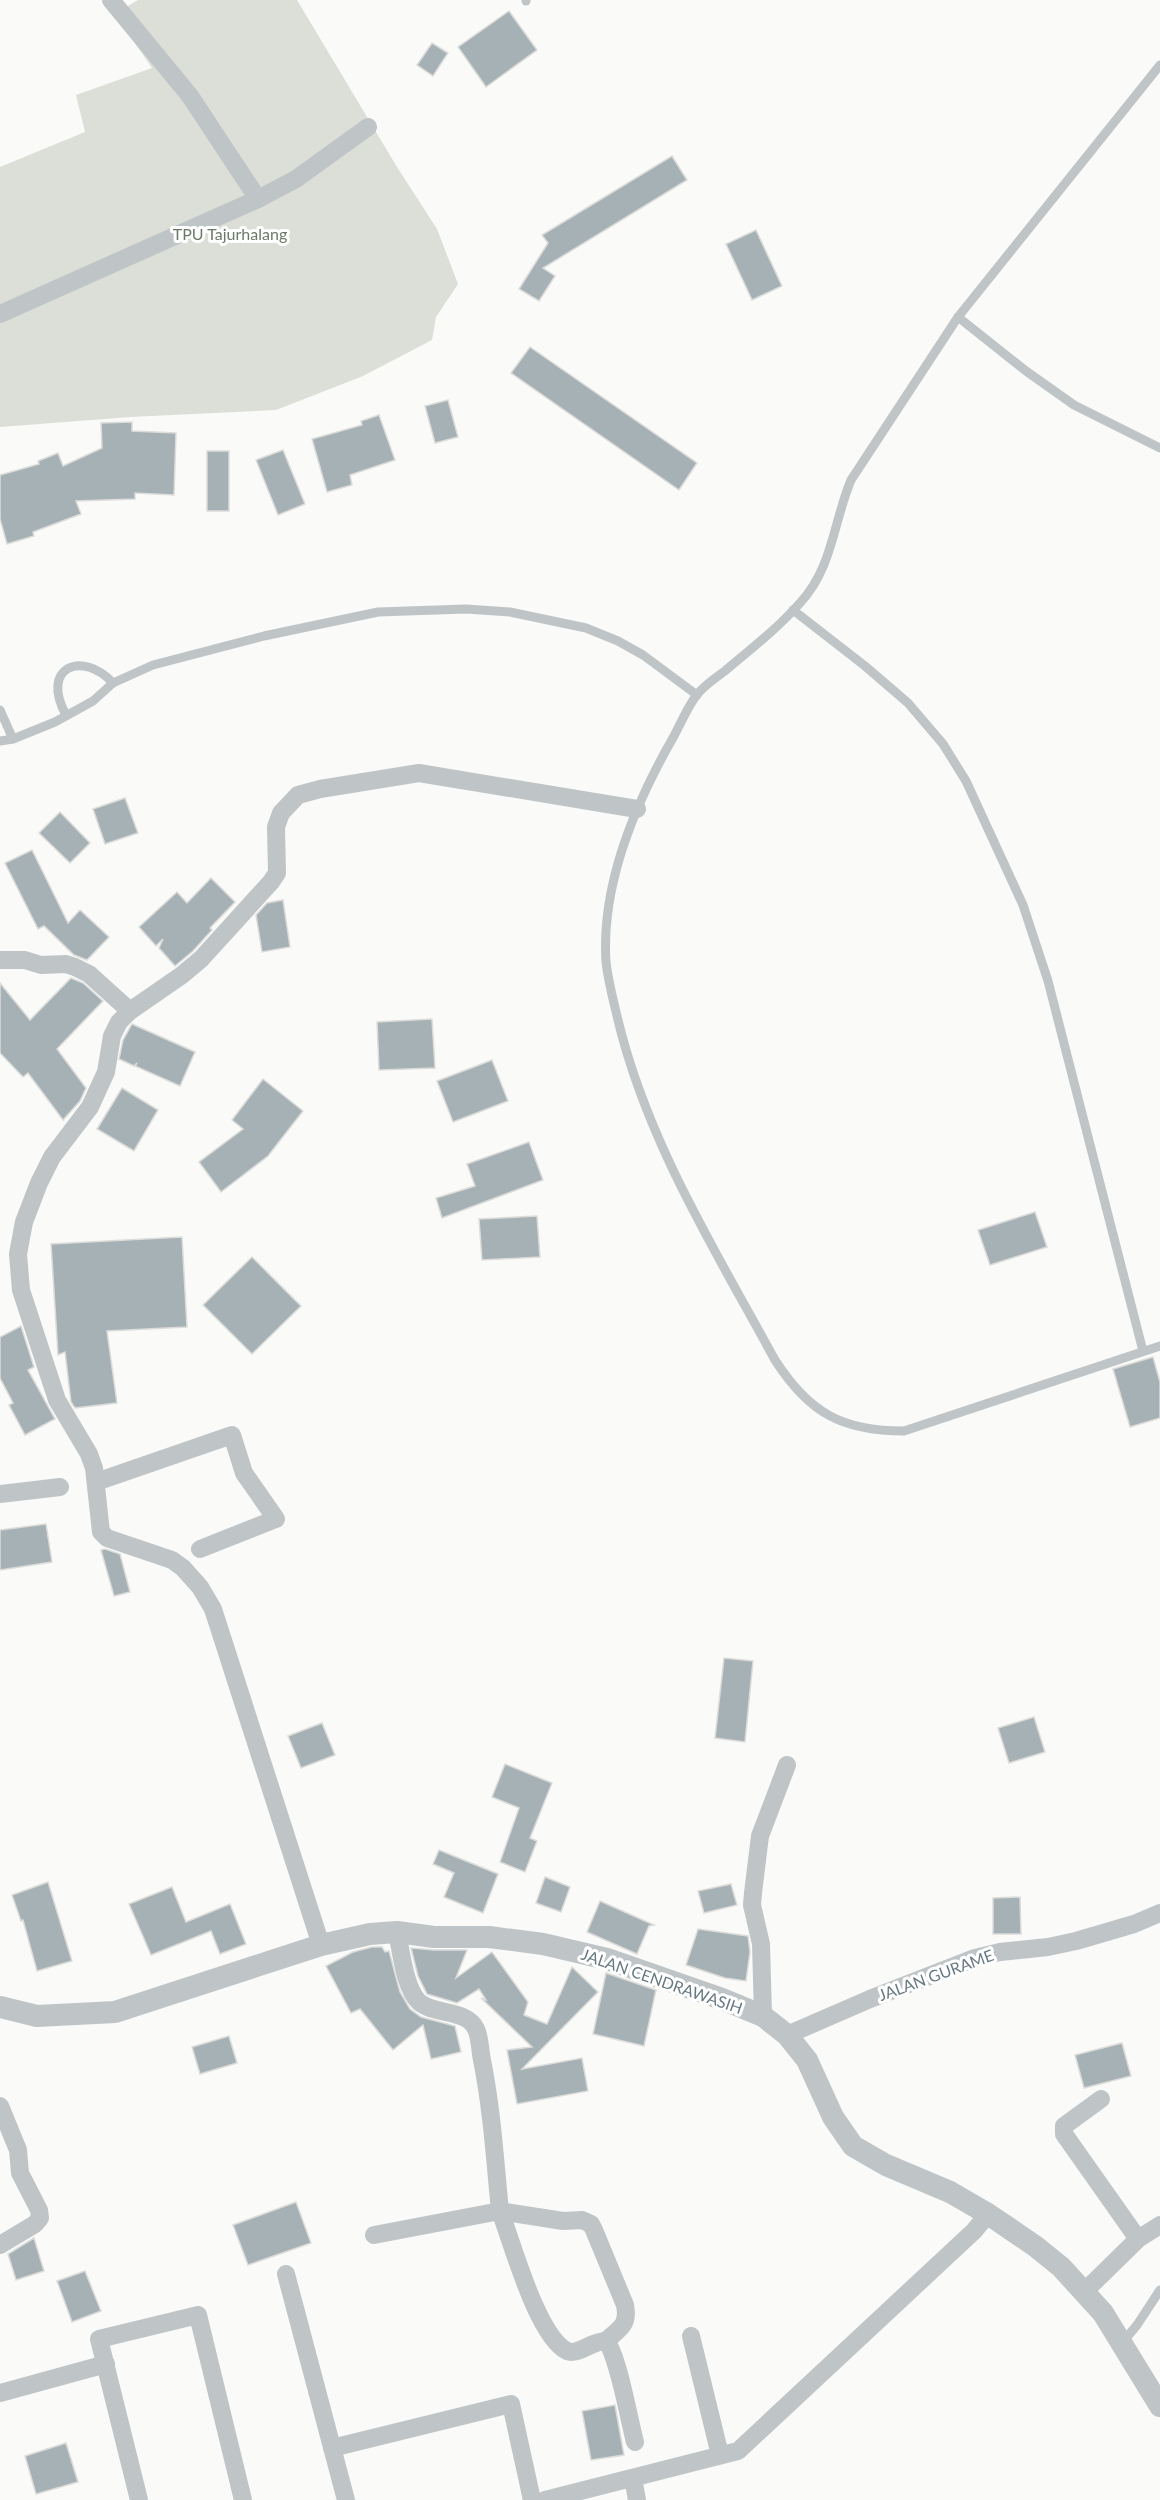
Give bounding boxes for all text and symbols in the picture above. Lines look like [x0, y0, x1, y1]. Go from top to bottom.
park label: TPU Tajurhalang [173, 224, 287, 243]
street label: JALAN CENDRAWASIH [579, 1944, 745, 2017]
street label: JALAN GURAME [876, 1945, 996, 2004]

